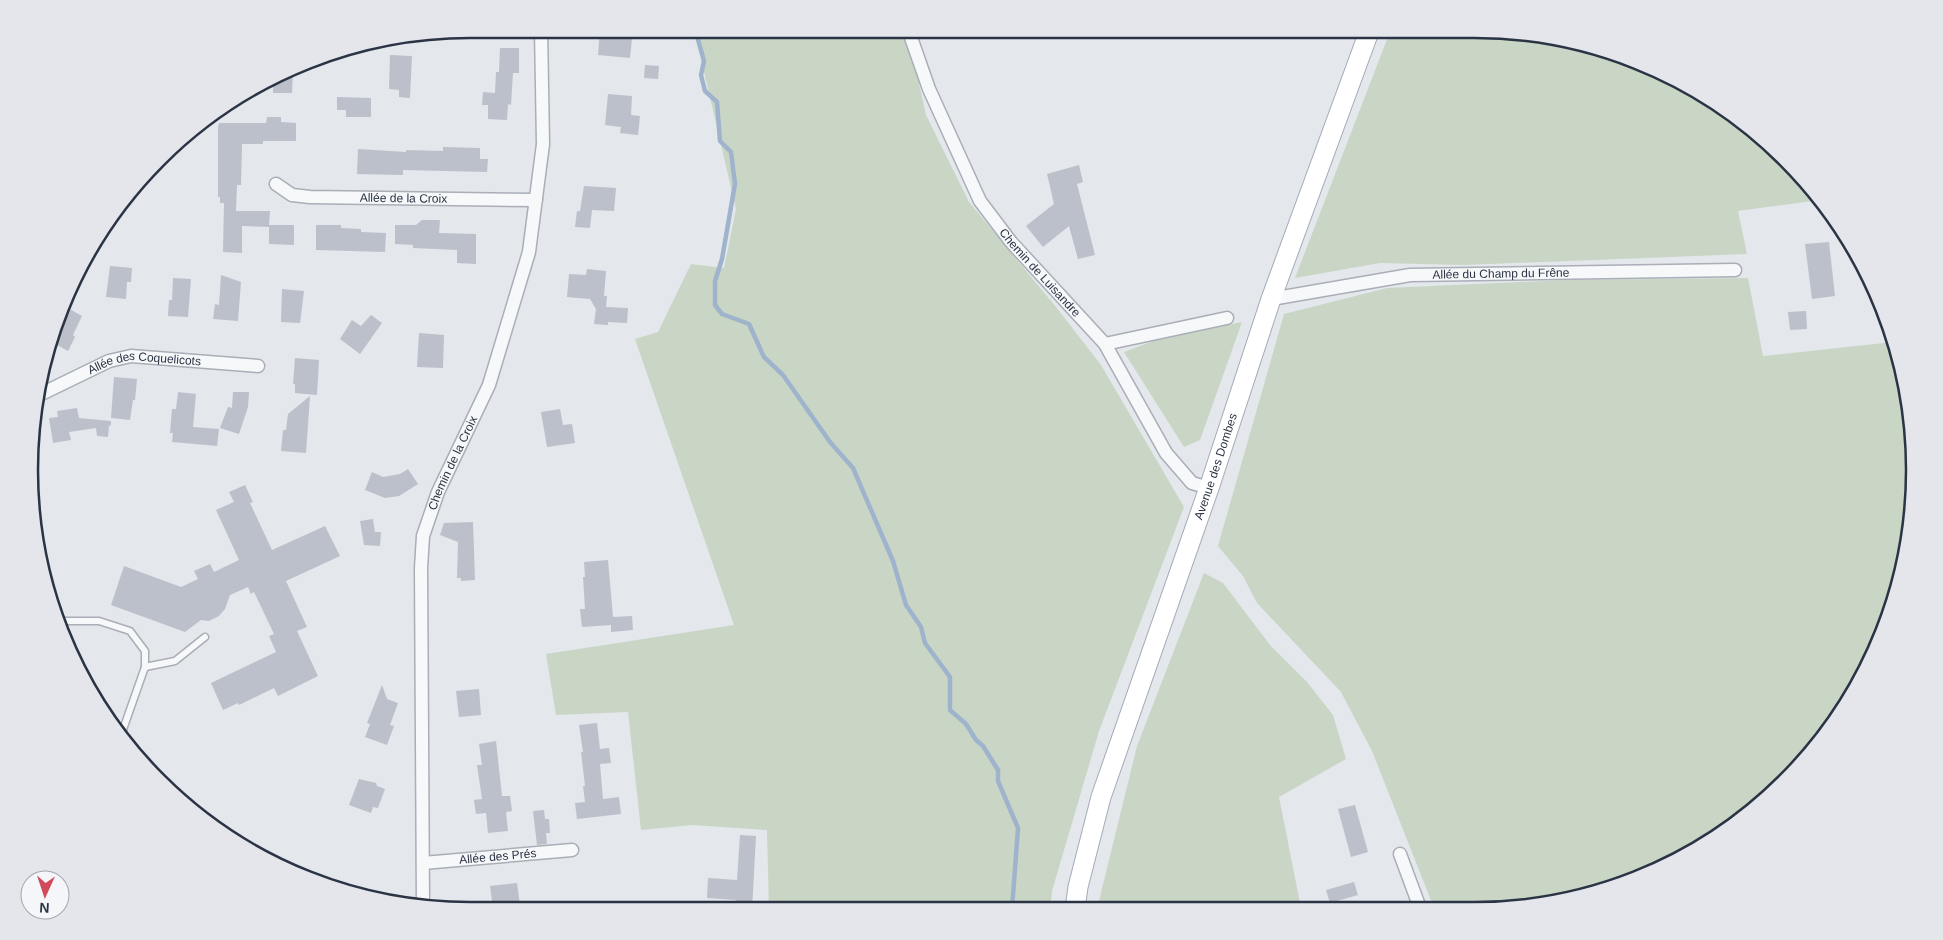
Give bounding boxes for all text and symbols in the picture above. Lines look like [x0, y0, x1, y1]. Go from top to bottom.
street label: Allée de la Croix [360, 191, 447, 206]
street label: Chemin de Luisandre [996, 226, 1084, 320]
street label: Allée du Champ du Frêne [1432, 266, 1570, 282]
street label: Allée des Coquelicots [85, 349, 202, 377]
street label: Avenue des Dombes [1191, 411, 1240, 522]
street label: Chemin de la Croix [425, 414, 480, 512]
street label: Allée des Prés [459, 846, 537, 867]
north arrow [20, 870, 70, 920]
text: N [39, 900, 50, 916]

